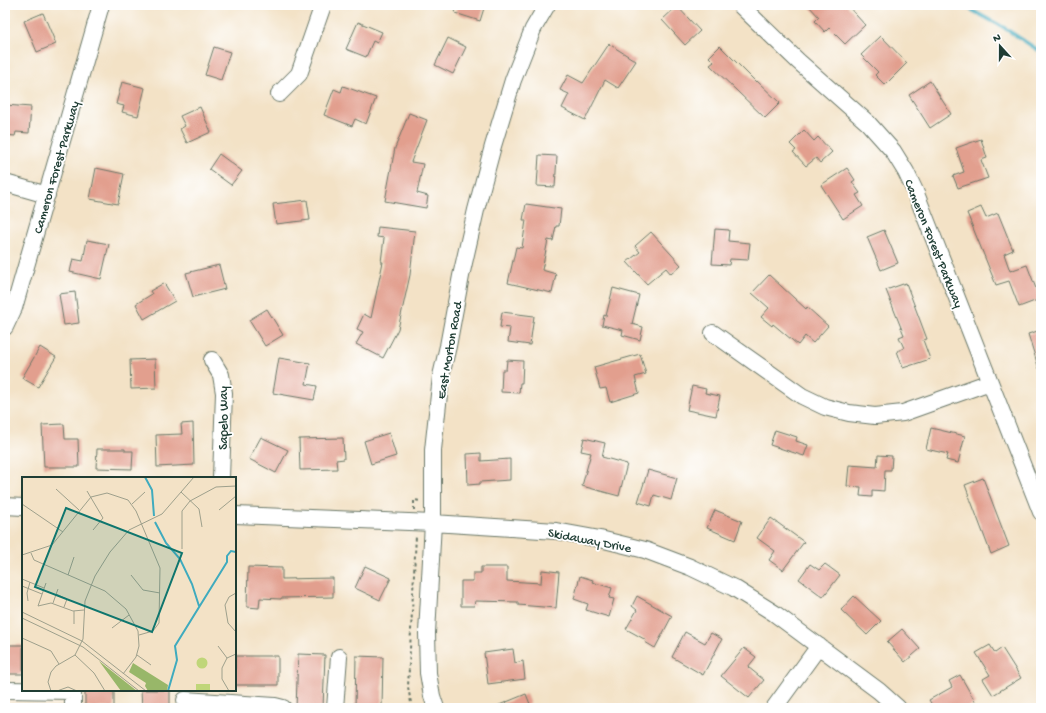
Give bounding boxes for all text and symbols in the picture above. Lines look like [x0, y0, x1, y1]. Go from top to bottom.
north arrow [980, 26, 1020, 66]
text: N [992, 32, 1003, 45]
street label: Cameron Forest Parkway [31, 99, 84, 236]
street label: Cameron Forest Parkway [900, 178, 966, 311]
street label: East Morton Road [435, 299, 467, 400]
street label: Sapelo Way [217, 386, 232, 450]
inset map [22, 477, 236, 691]
street label: Skidaway Drive [547, 526, 633, 557]

